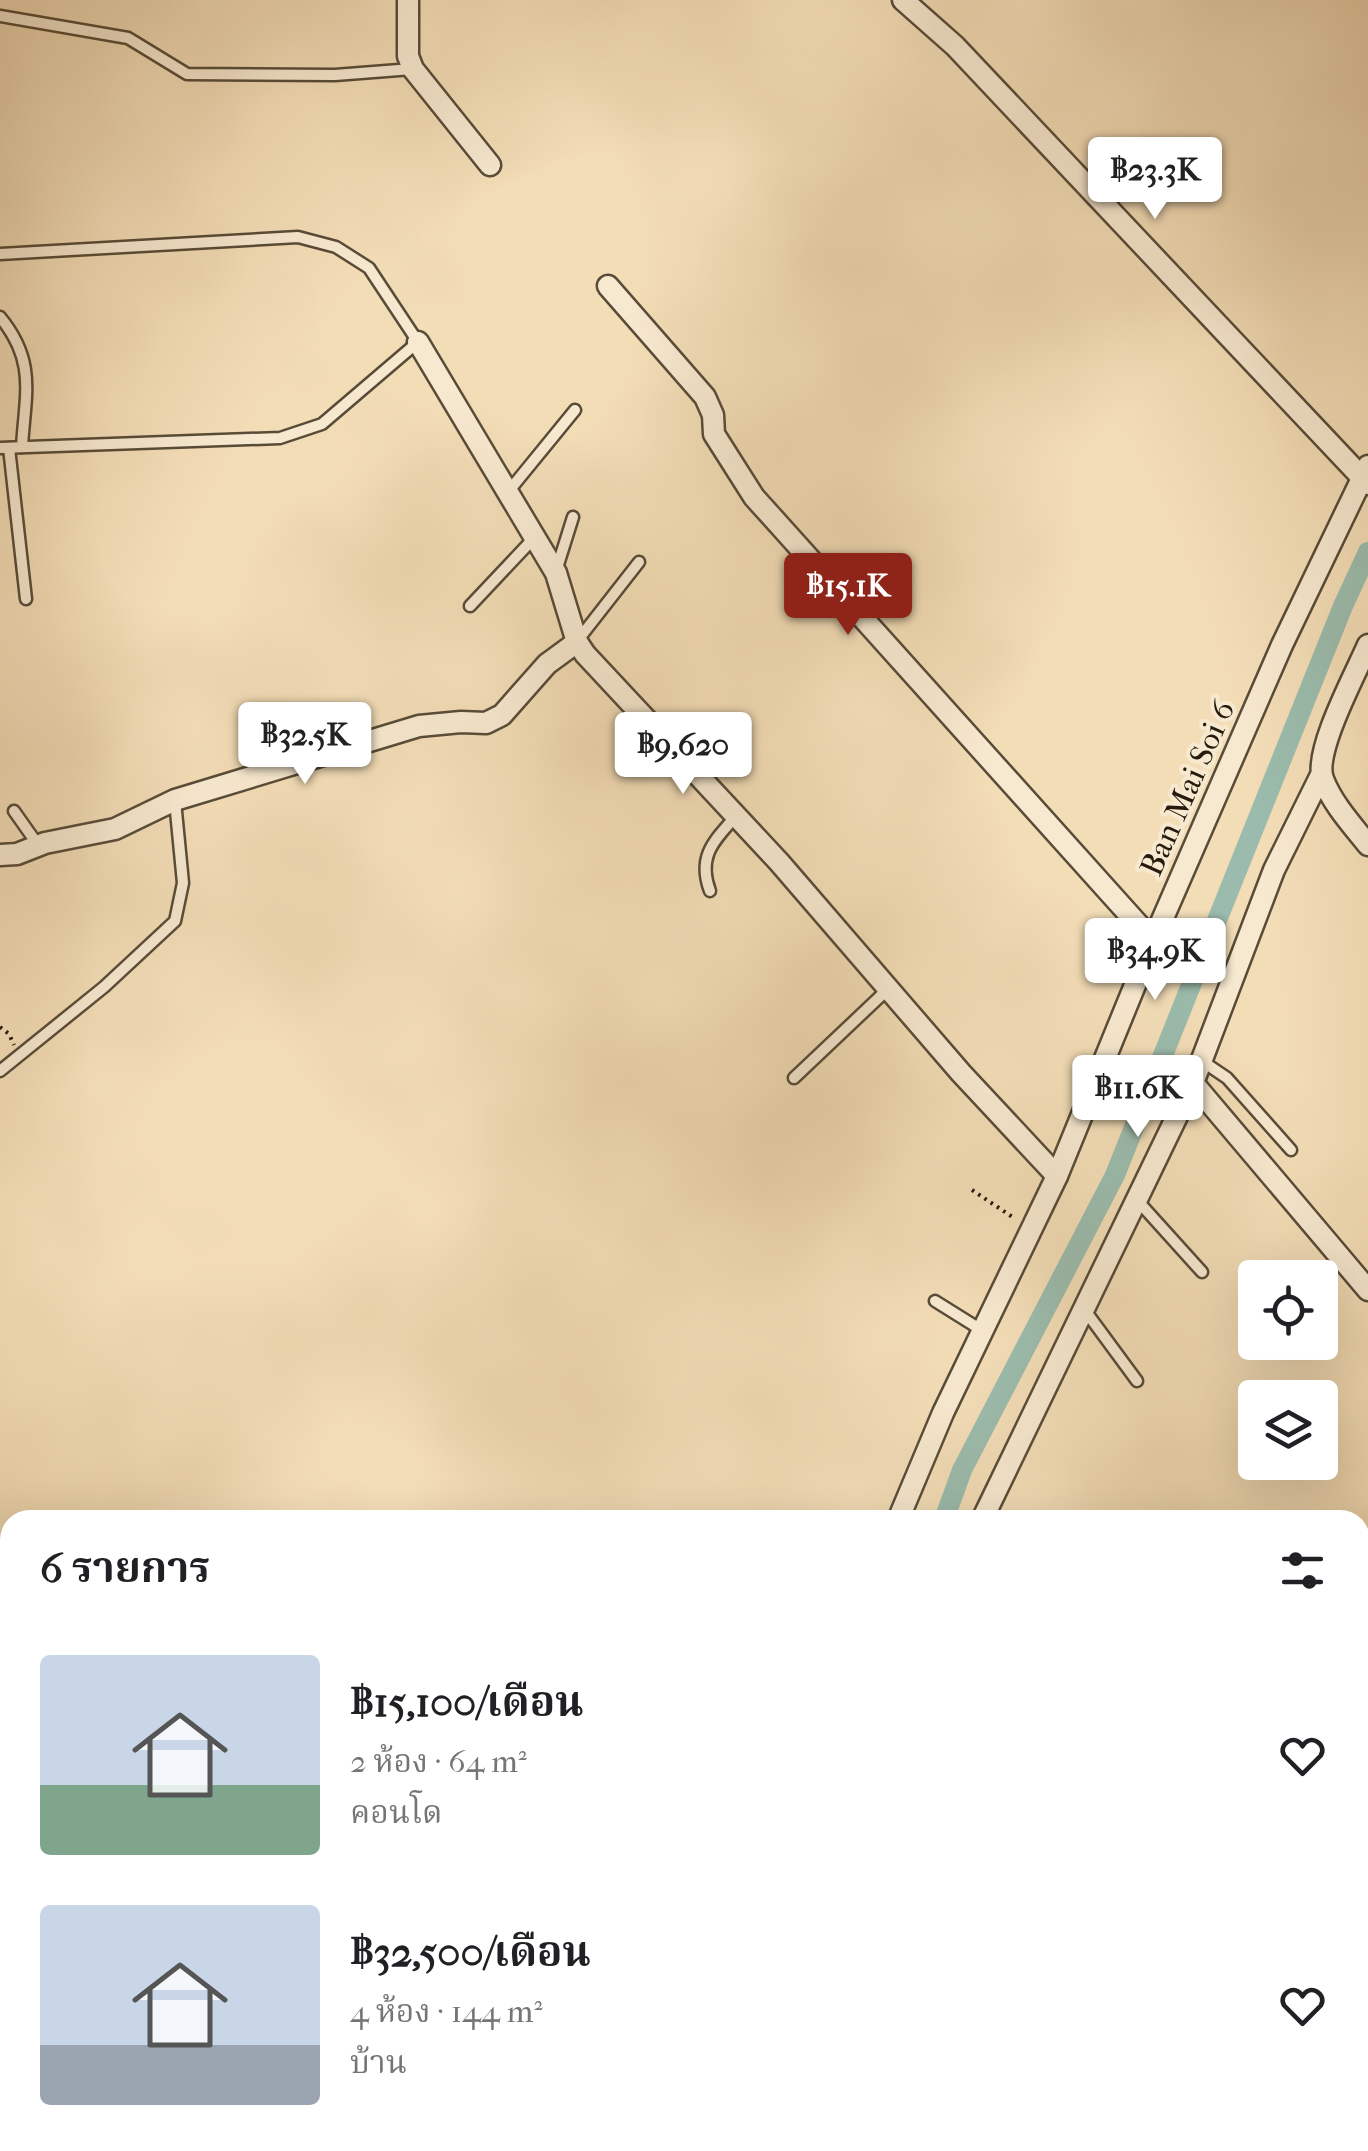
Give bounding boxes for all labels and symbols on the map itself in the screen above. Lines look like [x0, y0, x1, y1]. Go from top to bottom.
pin: ฿23.3K [1074, 137, 1236, 222]
pin: ฿15.1K [767, 553, 929, 638]
street label: Ban Mai Soi 6 [1132, 694, 1243, 881]
pin: ฿32.5K [224, 702, 386, 787]
pin: ฿9,620 [602, 712, 764, 797]
pin: ฿34.9K [1074, 918, 1236, 1003]
pin: ฿11.6K [1057, 1055, 1219, 1140]

